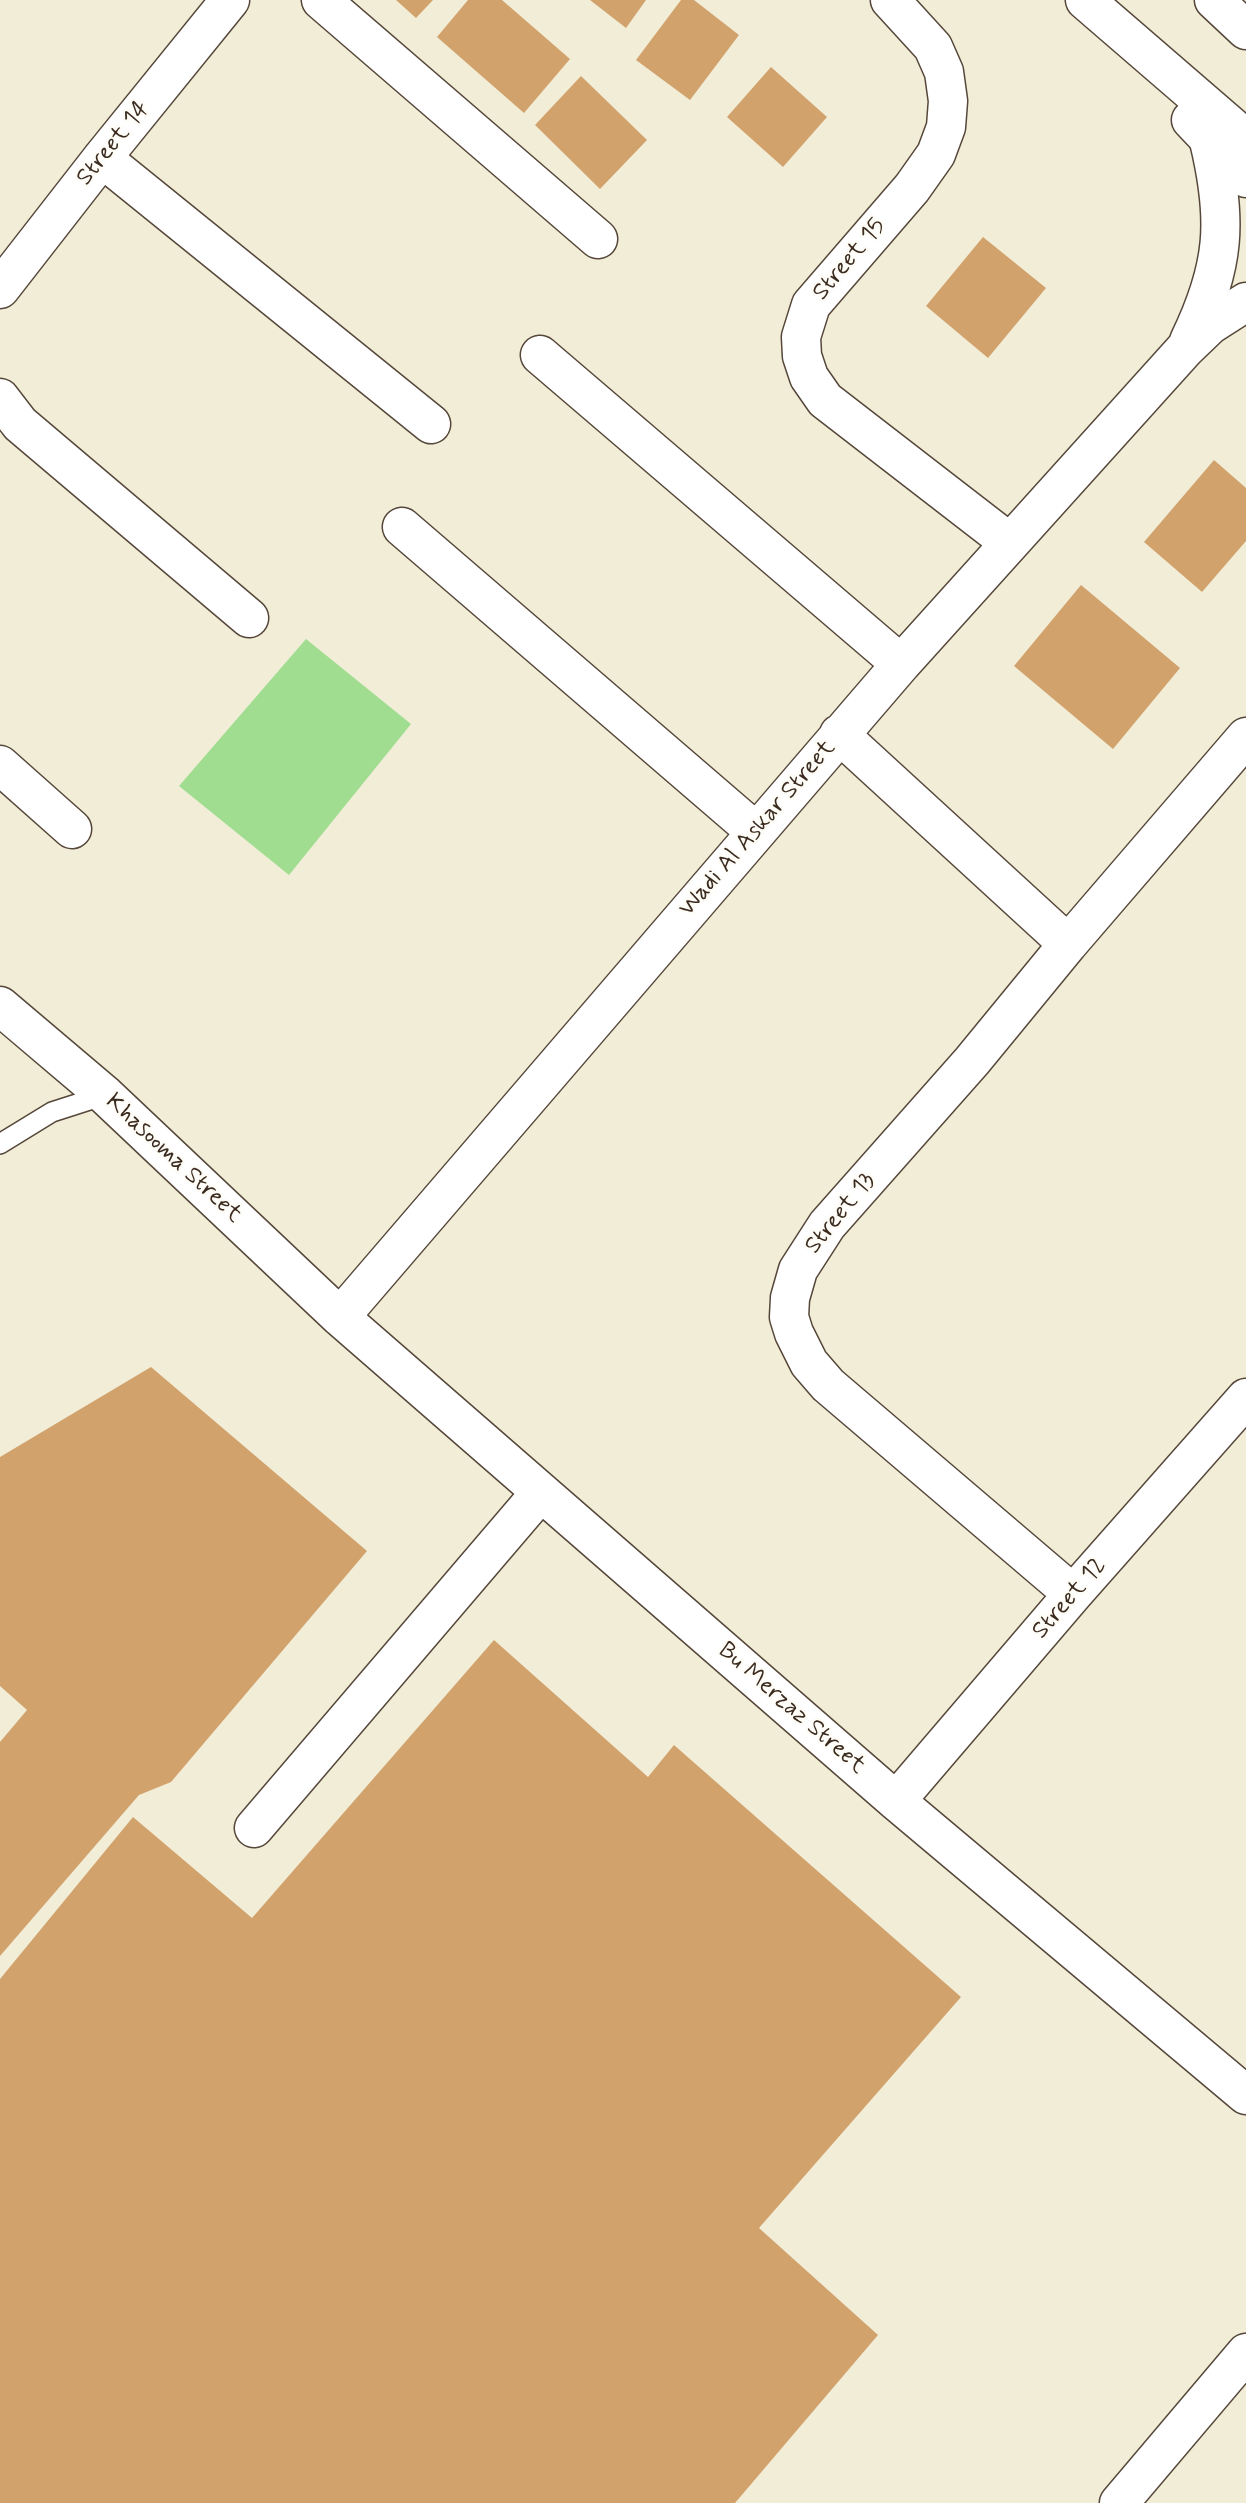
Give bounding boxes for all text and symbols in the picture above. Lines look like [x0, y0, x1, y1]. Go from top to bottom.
street label: Street 14 [71, 96, 157, 192]
street label: Street 15 [807, 213, 893, 307]
street label: Wadi Al Askar Street [674, 735, 842, 923]
street label: Khasooma Street [99, 1088, 247, 1230]
street label: Street 13 [800, 1168, 882, 1260]
street label: Street 12 [1027, 1552, 1113, 1646]
street label: Bu Merzaz Street [711, 1637, 871, 1781]

